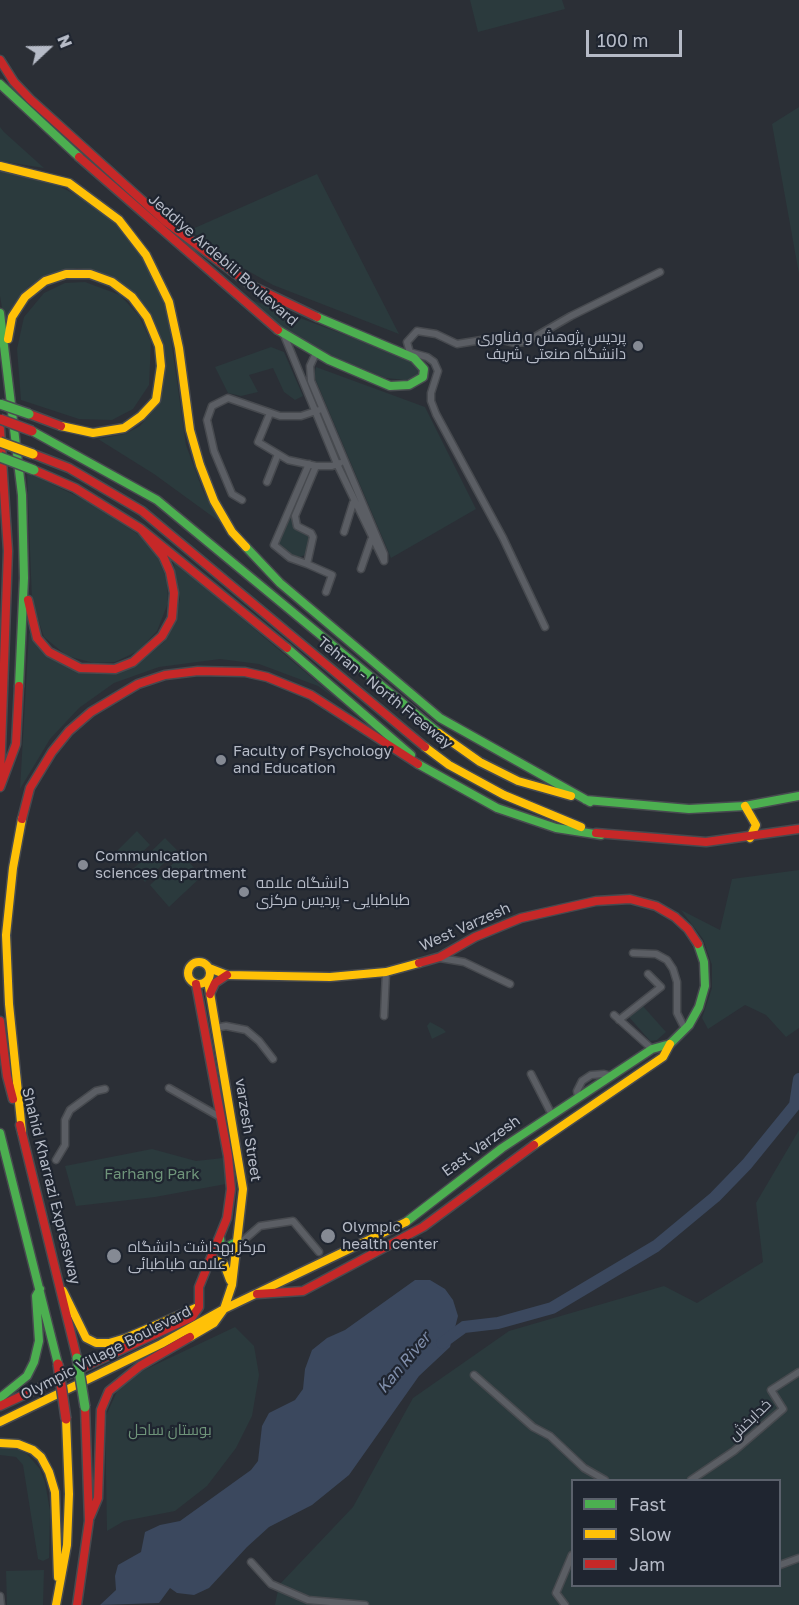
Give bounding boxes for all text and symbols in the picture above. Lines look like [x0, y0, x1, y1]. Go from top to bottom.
north arrow [18, 18, 78, 78]
scale bar [589, 18, 685, 56]
text: 100 m [597, 29, 648, 51]
text: N [53, 32, 76, 51]
street label: Jeddiye Ardebili Boulevard [145, 190, 301, 330]
place label: پردیس پژوهش و فناوری دانشگاه صنعتی شریف [477, 328, 626, 363]
marker: پردیس پژوهش و فناوری دانشگاه صنعتی شریف [631, 339, 645, 353]
street label: Tehran - North Freeway [314, 633, 456, 753]
place label: Faculty of Psychology and Education [233, 742, 392, 777]
marker: Faculty of Psychology and Education [214, 753, 228, 767]
place label: Communication sciences department [95, 847, 246, 882]
marker: Communication sciences department [76, 858, 90, 872]
place label: دانشگاه علامه طباطبایی - پردیس مرکزی [256, 874, 410, 909]
marker: دانشگاه علامه طباطبایی - پردیس مرکزی [237, 885, 251, 899]
street label: West Varzesh [417, 899, 513, 955]
street label: varzesh Street [231, 1077, 265, 1183]
street label: Shahid Kharrazi Expressway [18, 1086, 84, 1286]
street label: East Varzesh [438, 1112, 524, 1180]
park label: Farhang Park [104, 1165, 200, 1183]
place label: Olympic health center [342, 1218, 438, 1253]
marker: Olympic health center [319, 1227, 337, 1245]
place label: مرکز بهداشت دانشگاه علامه طباطبائی [128, 1238, 266, 1273]
marker: مرکز بهداشت دانشگاه علامه طباطبائی [105, 1247, 123, 1265]
street label: Olympic Village Boulevard [18, 1302, 194, 1404]
water label: Kan River [373, 1329, 435, 1397]
street label: خدابخش [725, 1395, 775, 1445]
park label: بوستان ساحل [128, 1421, 212, 1439]
legend [571, 1479, 781, 1587]
text: Fast [629, 1493, 666, 1515]
text: Slow [629, 1523, 671, 1545]
text: Jam [629, 1553, 665, 1575]

